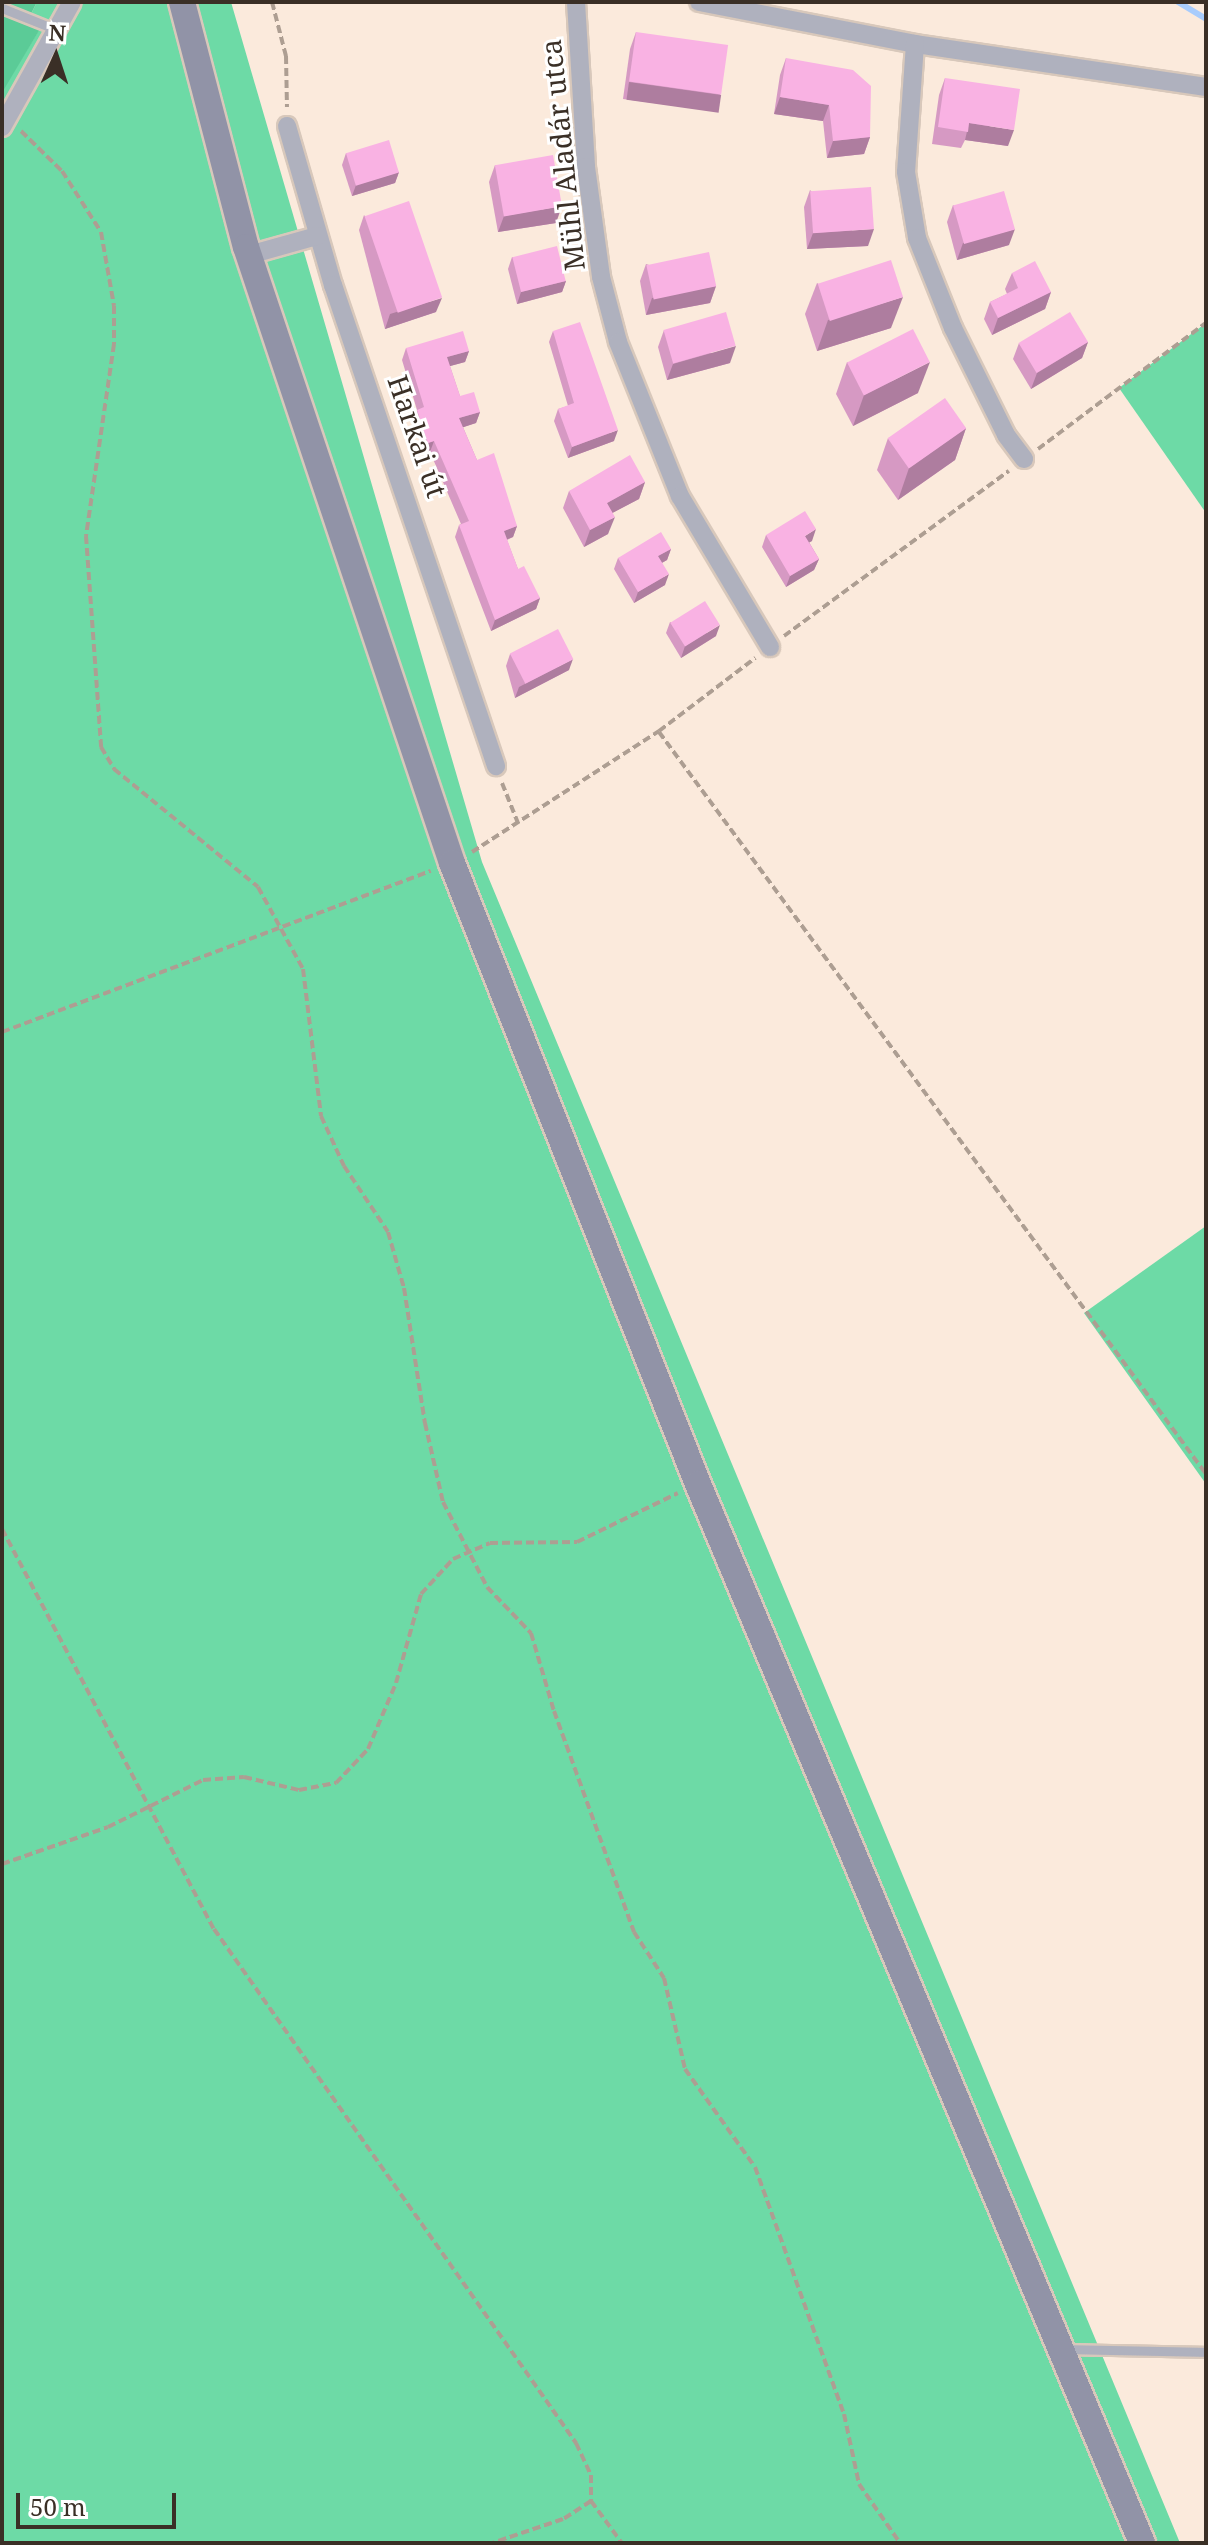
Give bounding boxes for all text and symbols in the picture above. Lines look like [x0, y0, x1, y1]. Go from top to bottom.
north arrow [16, 16, 96, 96]
text: N [48, 17, 67, 47]
street label: Mühl Aladár utca [533, 38, 591, 272]
street label: Harkai út [381, 370, 455, 502]
scale bar [20, 2477, 180, 2527]
text: 50 m [30, 2490, 86, 2523]

